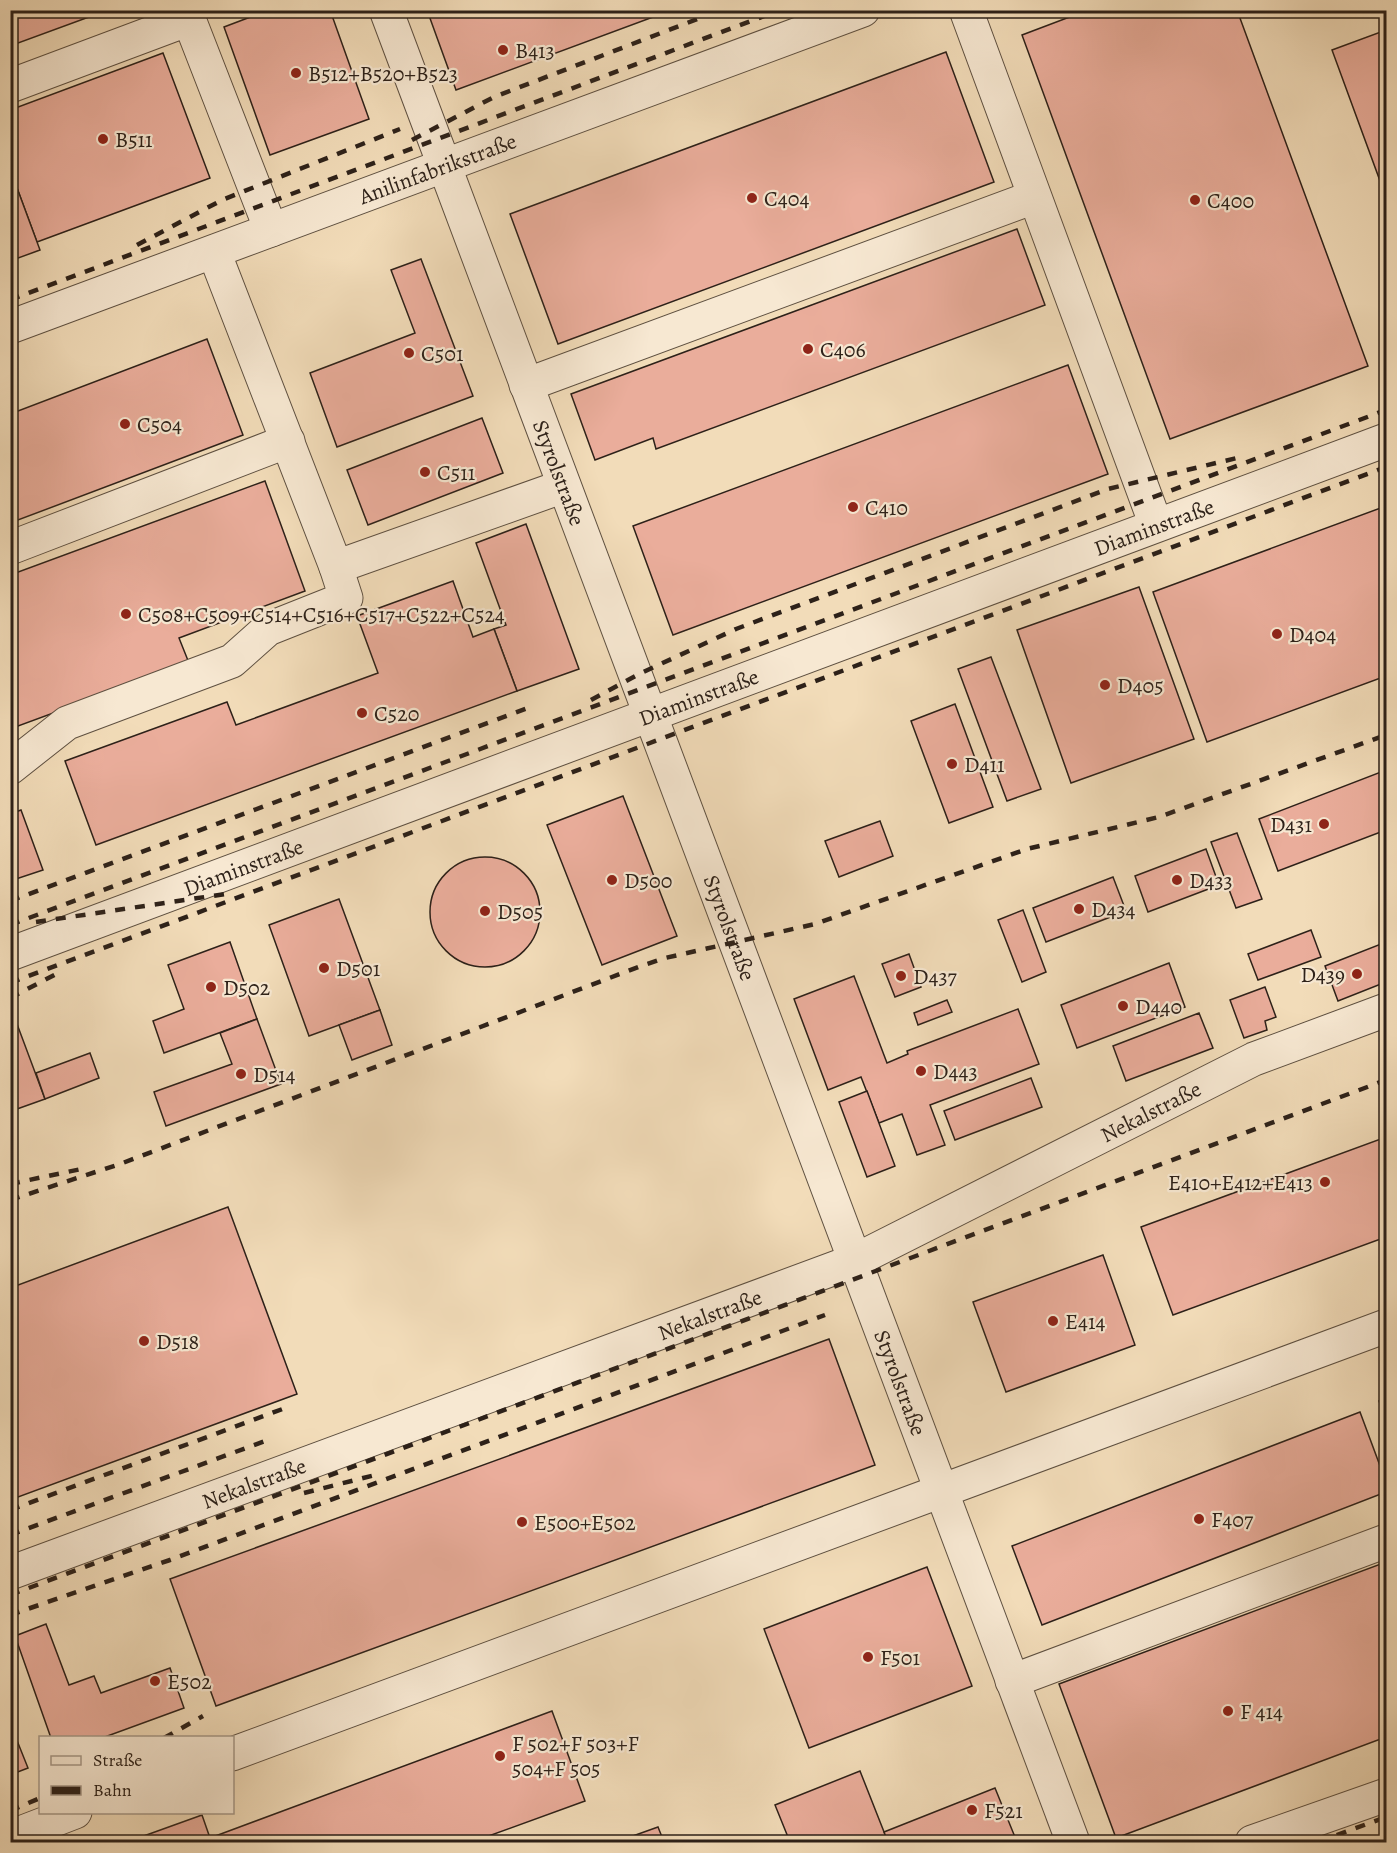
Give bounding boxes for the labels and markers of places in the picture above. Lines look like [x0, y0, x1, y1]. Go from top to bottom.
place label: B413 [515, 36, 555, 66]
marker: B413 [496, 43, 510, 57]
place label: B512+B520+B523 [308, 59, 458, 89]
marker: B512+B520+B523 [289, 66, 303, 80]
place label: B511 [115, 125, 153, 155]
marker: B511 [96, 132, 110, 146]
place label: C404 [764, 184, 809, 214]
place label: C400 [1207, 186, 1254, 216]
marker: C404 [745, 191, 759, 205]
marker: C400 [1188, 193, 1202, 207]
place label: C406 [820, 335, 866, 365]
place label: C501 [421, 339, 463, 369]
marker: C406 [801, 342, 815, 356]
marker: C501 [402, 346, 416, 360]
place label: C504 [137, 410, 182, 440]
marker: C504 [118, 417, 132, 431]
place label: C511 [437, 458, 475, 488]
marker: C511 [418, 465, 432, 479]
place label: C410 [865, 493, 908, 523]
marker: C410 [846, 500, 860, 514]
place label: C508+C509+C514+C516+C517+C522+C524 [138, 600, 505, 630]
marker: C508+C509+C514+C516+C517+C522+C524 [119, 607, 133, 621]
place label: D404 [1289, 620, 1336, 650]
marker: D404 [1270, 627, 1284, 641]
place label: D405 [1117, 671, 1164, 701]
marker: D405 [1098, 678, 1112, 692]
place label: C520 [374, 699, 419, 729]
marker: C520 [355, 706, 369, 720]
place label: D411 [964, 750, 1004, 780]
marker: D411 [945, 757, 959, 771]
place label: D431 [1270, 810, 1312, 840]
marker: D431 [1317, 817, 1331, 831]
place label: D500 [624, 866, 672, 896]
place label: D433 [1189, 866, 1233, 896]
marker: D500 [605, 873, 619, 887]
marker: D433 [1170, 873, 1184, 887]
place label: D434 [1091, 895, 1136, 925]
place label: D505 [497, 897, 543, 927]
marker: D434 [1072, 902, 1086, 916]
marker: D505 [478, 904, 492, 918]
place label: D501 [336, 954, 380, 984]
place label: D439 [1300, 960, 1345, 990]
marker: D501 [317, 961, 331, 975]
place label: D437 [913, 962, 958, 992]
marker: D439 [1350, 967, 1364, 981]
marker: D437 [894, 969, 908, 983]
place label: D502 [223, 973, 270, 1003]
marker: D502 [204, 980, 218, 994]
place label: D440 [1135, 992, 1182, 1022]
marker: D440 [1116, 999, 1130, 1013]
place label: D443 [933, 1057, 978, 1087]
place label: D514 [253, 1060, 295, 1090]
marker: D443 [914, 1064, 928, 1078]
marker: D514 [234, 1067, 248, 1081]
place label: E410+E412+E413 [1168, 1168, 1313, 1198]
marker: E410+E412+E413 [1318, 1175, 1332, 1189]
place label: E414 [1065, 1307, 1105, 1337]
marker: E414 [1046, 1314, 1060, 1328]
place label: D518 [156, 1327, 199, 1357]
marker: D518 [137, 1334, 151, 1348]
place label: F407 [1211, 1505, 1254, 1535]
place label: E500+E502 [534, 1508, 636, 1538]
marker: F407 [1192, 1512, 1206, 1526]
marker: E500+E502 [515, 1515, 529, 1529]
place label: F501 [880, 1643, 920, 1673]
marker: F501 [861, 1650, 875, 1664]
place label: E502 [167, 1667, 212, 1697]
marker: E502 [148, 1674, 162, 1688]
place label: F 414 [1240, 1697, 1283, 1727]
marker: F 414 [1221, 1704, 1235, 1718]
place label: F 502+F 503+F 504+F 505 [512, 1729, 639, 1784]
marker: F 502+F 503+F 504+F 505 [493, 1749, 507, 1763]
place label: F521 [984, 1796, 1023, 1826]
marker: F521 [965, 1803, 979, 1817]

